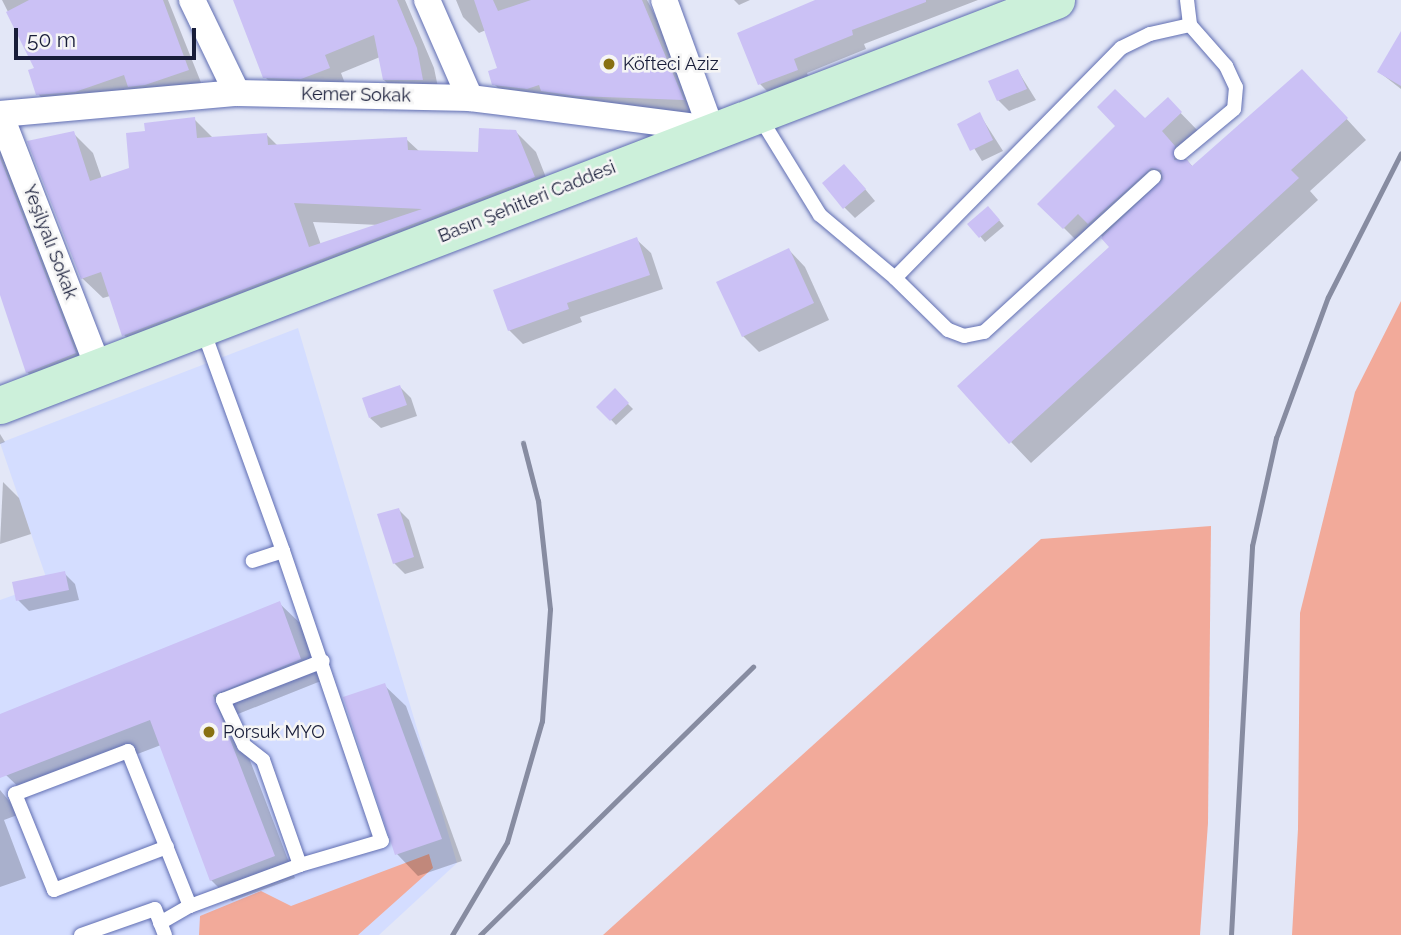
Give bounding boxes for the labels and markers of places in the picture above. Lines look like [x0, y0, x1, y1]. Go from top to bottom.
place label: Köfteci Aziz [623, 53, 719, 75]
marker: Köfteci Aziz [601, 56, 617, 72]
place label: Porsuk MYO [223, 721, 325, 743]
marker: Porsuk MYO [201, 724, 217, 740]

